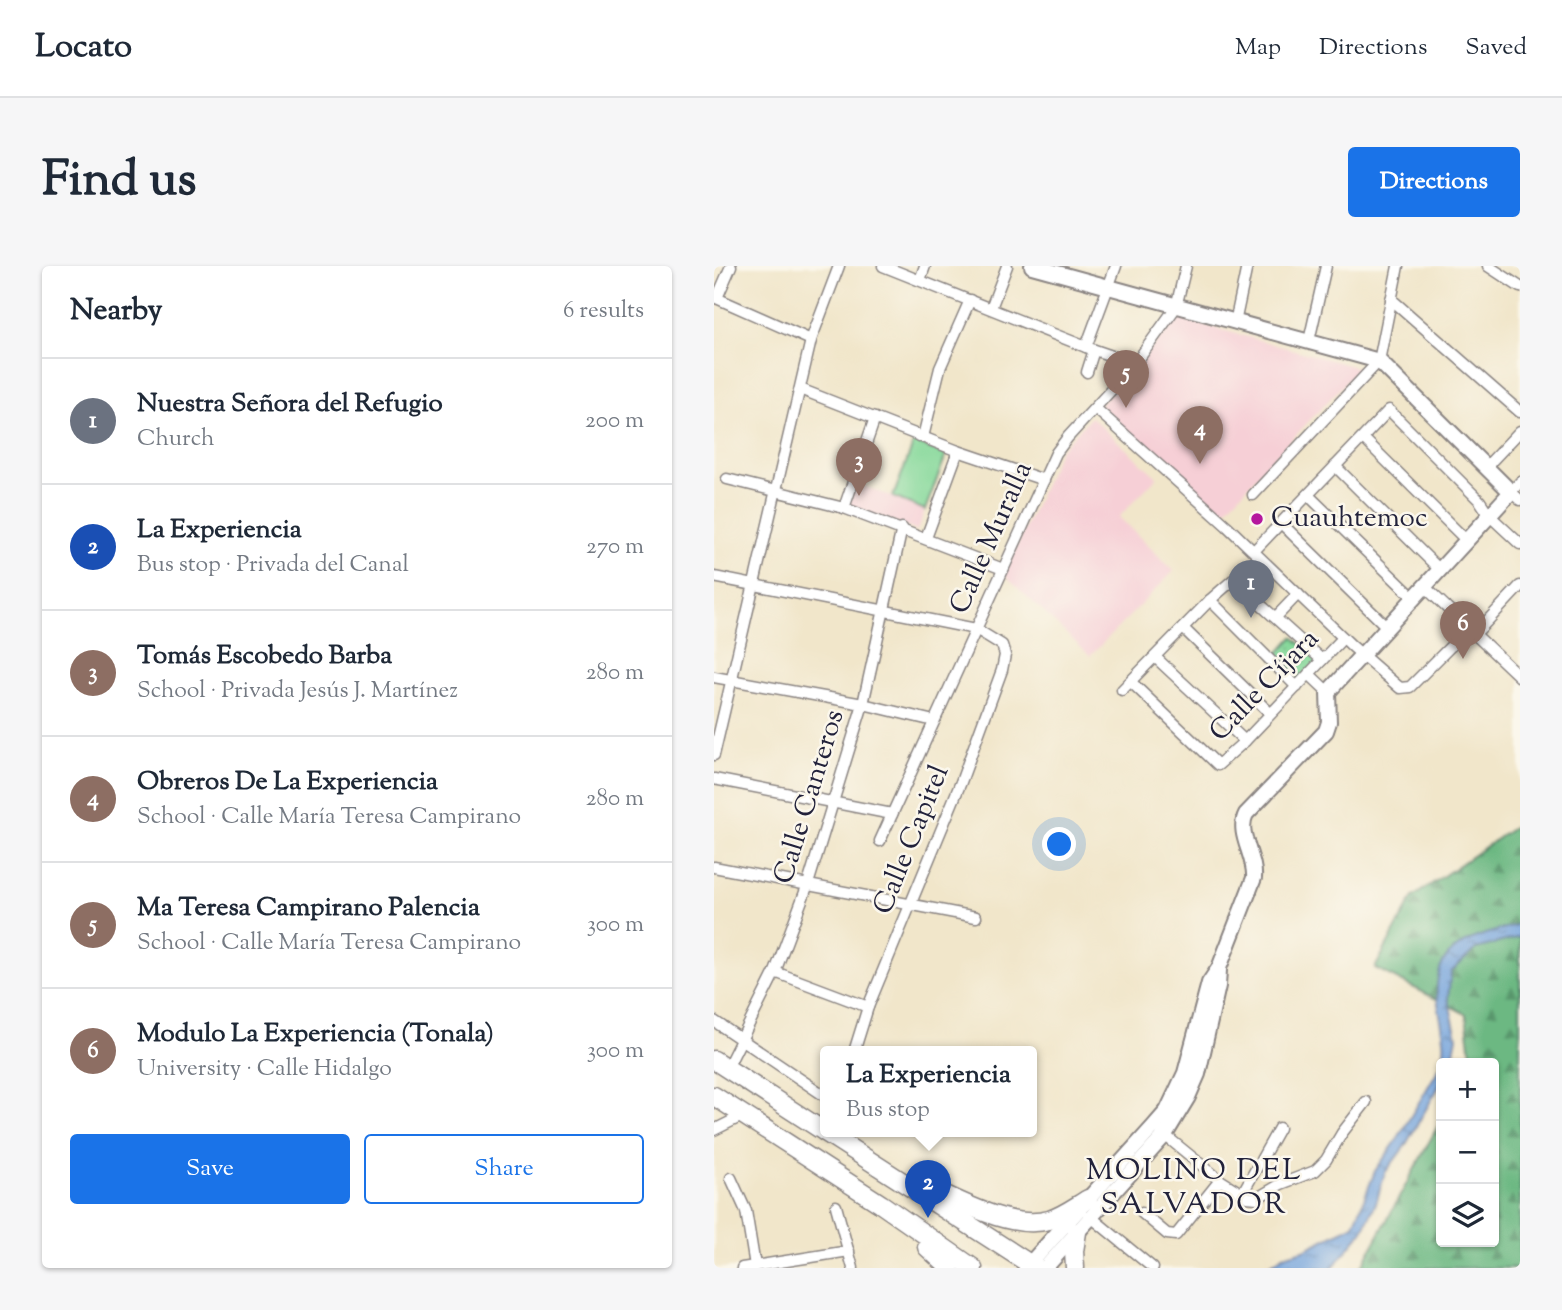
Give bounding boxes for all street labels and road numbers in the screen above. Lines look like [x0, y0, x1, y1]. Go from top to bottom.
street label: Calle Muralla [941, 455, 1043, 621]
street label: Calle Cíjara [1201, 621, 1329, 751]
street label: Calle Canteros [765, 705, 855, 889]
street label: Calle Capitel [864, 759, 960, 921]

